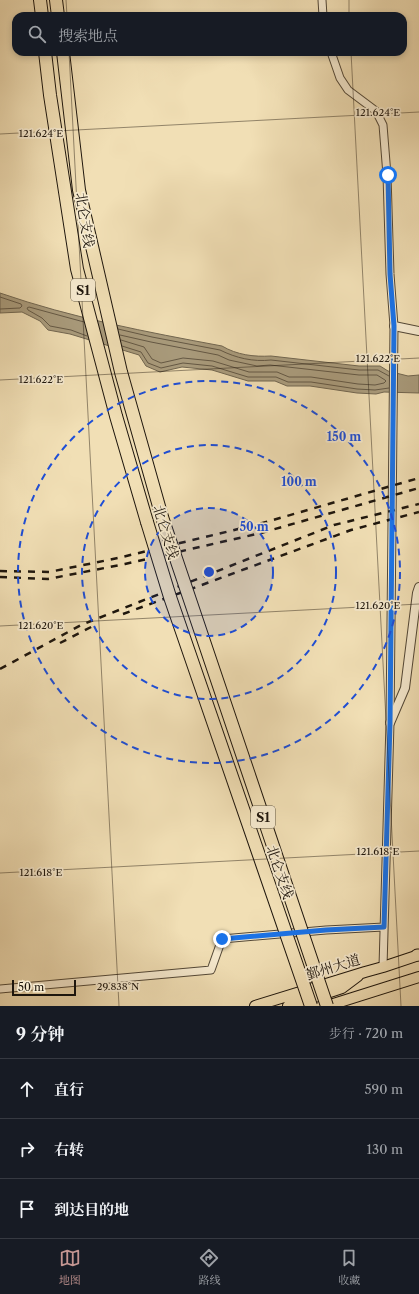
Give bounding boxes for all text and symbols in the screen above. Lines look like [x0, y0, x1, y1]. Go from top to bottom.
search box [12, 12, 407, 56]
icon: search [26, 23, 48, 45]
text: 搜索地点 [58, 26, 118, 45]
text: 121.624°E [356, 106, 400, 119]
text: 121.624°E [19, 127, 63, 140]
route start [379, 166, 397, 184]
street label: 北仑支线 [72, 191, 98, 249]
road number: S1 [71, 279, 95, 301]
text: 121.622°E [356, 352, 400, 365]
text: 121.622°E [19, 373, 63, 386]
text: 150 m [327, 429, 361, 444]
text: 100 m [281, 474, 317, 489]
street label: 北仑支线 [149, 503, 183, 561]
text: 50 m [239, 519, 269, 534]
centre of rings [202, 565, 216, 579]
text: 121.620°E [356, 599, 401, 612]
text: 121.620°E [19, 619, 64, 632]
road number: S1 [251, 806, 275, 828]
street label: 北仑支线 [262, 843, 298, 901]
text: 121.618°E [357, 845, 400, 858]
text: 121.618°E [20, 866, 63, 879]
route end [213, 930, 231, 948]
street label: 鄞州大道 [304, 950, 362, 984]
scale bar [12, 978, 76, 997]
text: 50 m [18, 980, 44, 994]
text: 29.838°N [97, 980, 139, 993]
text: 9 分钟 [16, 1024, 64, 1044]
text: 步行 · 720 m [329, 1025, 403, 1041]
icon: ahead [16, 1078, 38, 1100]
text: 直行 [54, 1080, 84, 1099]
text: 590 m [365, 1081, 403, 1097]
icon: right [16, 1138, 38, 1160]
text: 右转 [54, 1140, 84, 1159]
text: 130 m [367, 1141, 403, 1157]
icon: arrive [16, 1198, 38, 1220]
text: 到达目的地 [54, 1200, 129, 1219]
tab: 地图 [59, 1247, 81, 1287]
tab: 路线 [198, 1247, 220, 1287]
tab: 收藏 [338, 1247, 360, 1287]

